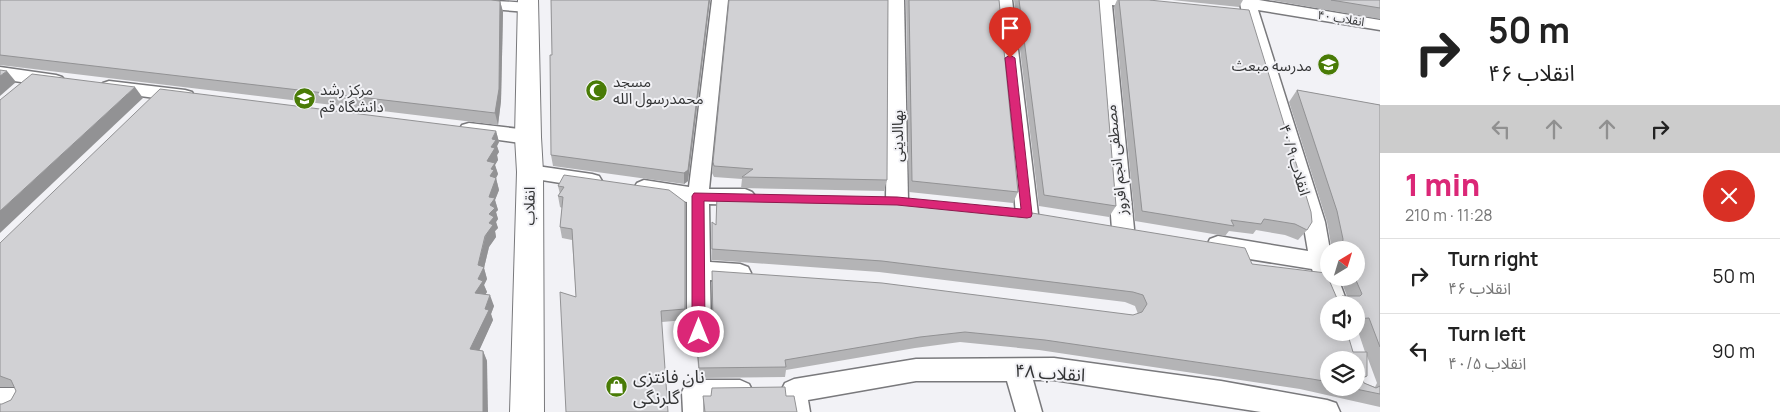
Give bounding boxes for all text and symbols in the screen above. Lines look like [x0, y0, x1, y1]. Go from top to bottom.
street label: انقلاب ۴۰ [1316, 6, 1366, 30]
text: 50 m [1488, 6, 1570, 54]
pin [989, 7, 1031, 58]
icon: arrive [996, 14, 1024, 42]
icon: right [1405, 20, 1470, 85]
school or university icon: مدرسه مبعث [1316, 53, 1340, 77]
place label: مدرسه مبعث [1232, 55, 1312, 76]
text: انقلاب ۴۶ [1488, 58, 1575, 88]
place label: مسجد محمدرسول الله [613, 71, 704, 109]
mosque icon: مسجد محمدرسول الله [585, 78, 609, 102]
place label: مرکز رشد دانشگاه قم [320, 79, 384, 118]
school or university icon: مرکز رشد دانشگاه قم [292, 86, 316, 110]
street label: مصطفی انجم افروز [1100, 103, 1133, 217]
street label: بهاالدینی [887, 110, 908, 162]
icon: left [1487, 115, 1515, 143]
icon: ahead [1540, 115, 1568, 143]
icon: ahead [1593, 115, 1621, 143]
icon: right [1646, 115, 1674, 143]
street label: انقلاب ۴۰/۹ [1274, 122, 1316, 198]
text: 1 min [1405, 164, 1480, 205]
button: close [1703, 170, 1755, 222]
street label: انقلاب [518, 186, 540, 226]
text: 210 m · 11:28 [1405, 204, 1493, 226]
north arrow [1320, 241, 1365, 286]
map controls [1320, 241, 1365, 396]
text: Turn right [1448, 246, 1538, 272]
icon: right [1405, 262, 1433, 290]
text: 50 m [1713, 263, 1755, 289]
text: انقلاب ۴۶ [1448, 277, 1511, 299]
button: sound [1320, 296, 1365, 341]
position arrow [672, 305, 724, 357]
text: Turn left [1448, 321, 1526, 347]
icon: left [1405, 337, 1433, 365]
text: 90 m [1712, 338, 1755, 364]
button: layers [1320, 351, 1365, 396]
text: انقلاب ۴۰/۵ [1448, 352, 1526, 374]
street label: انقلاب ۴۸ [1014, 358, 1086, 386]
place label: نان فانتزی گلرنگی [633, 364, 705, 409]
shop icon: نان فانتزی گلرنگی [605, 374, 629, 398]

